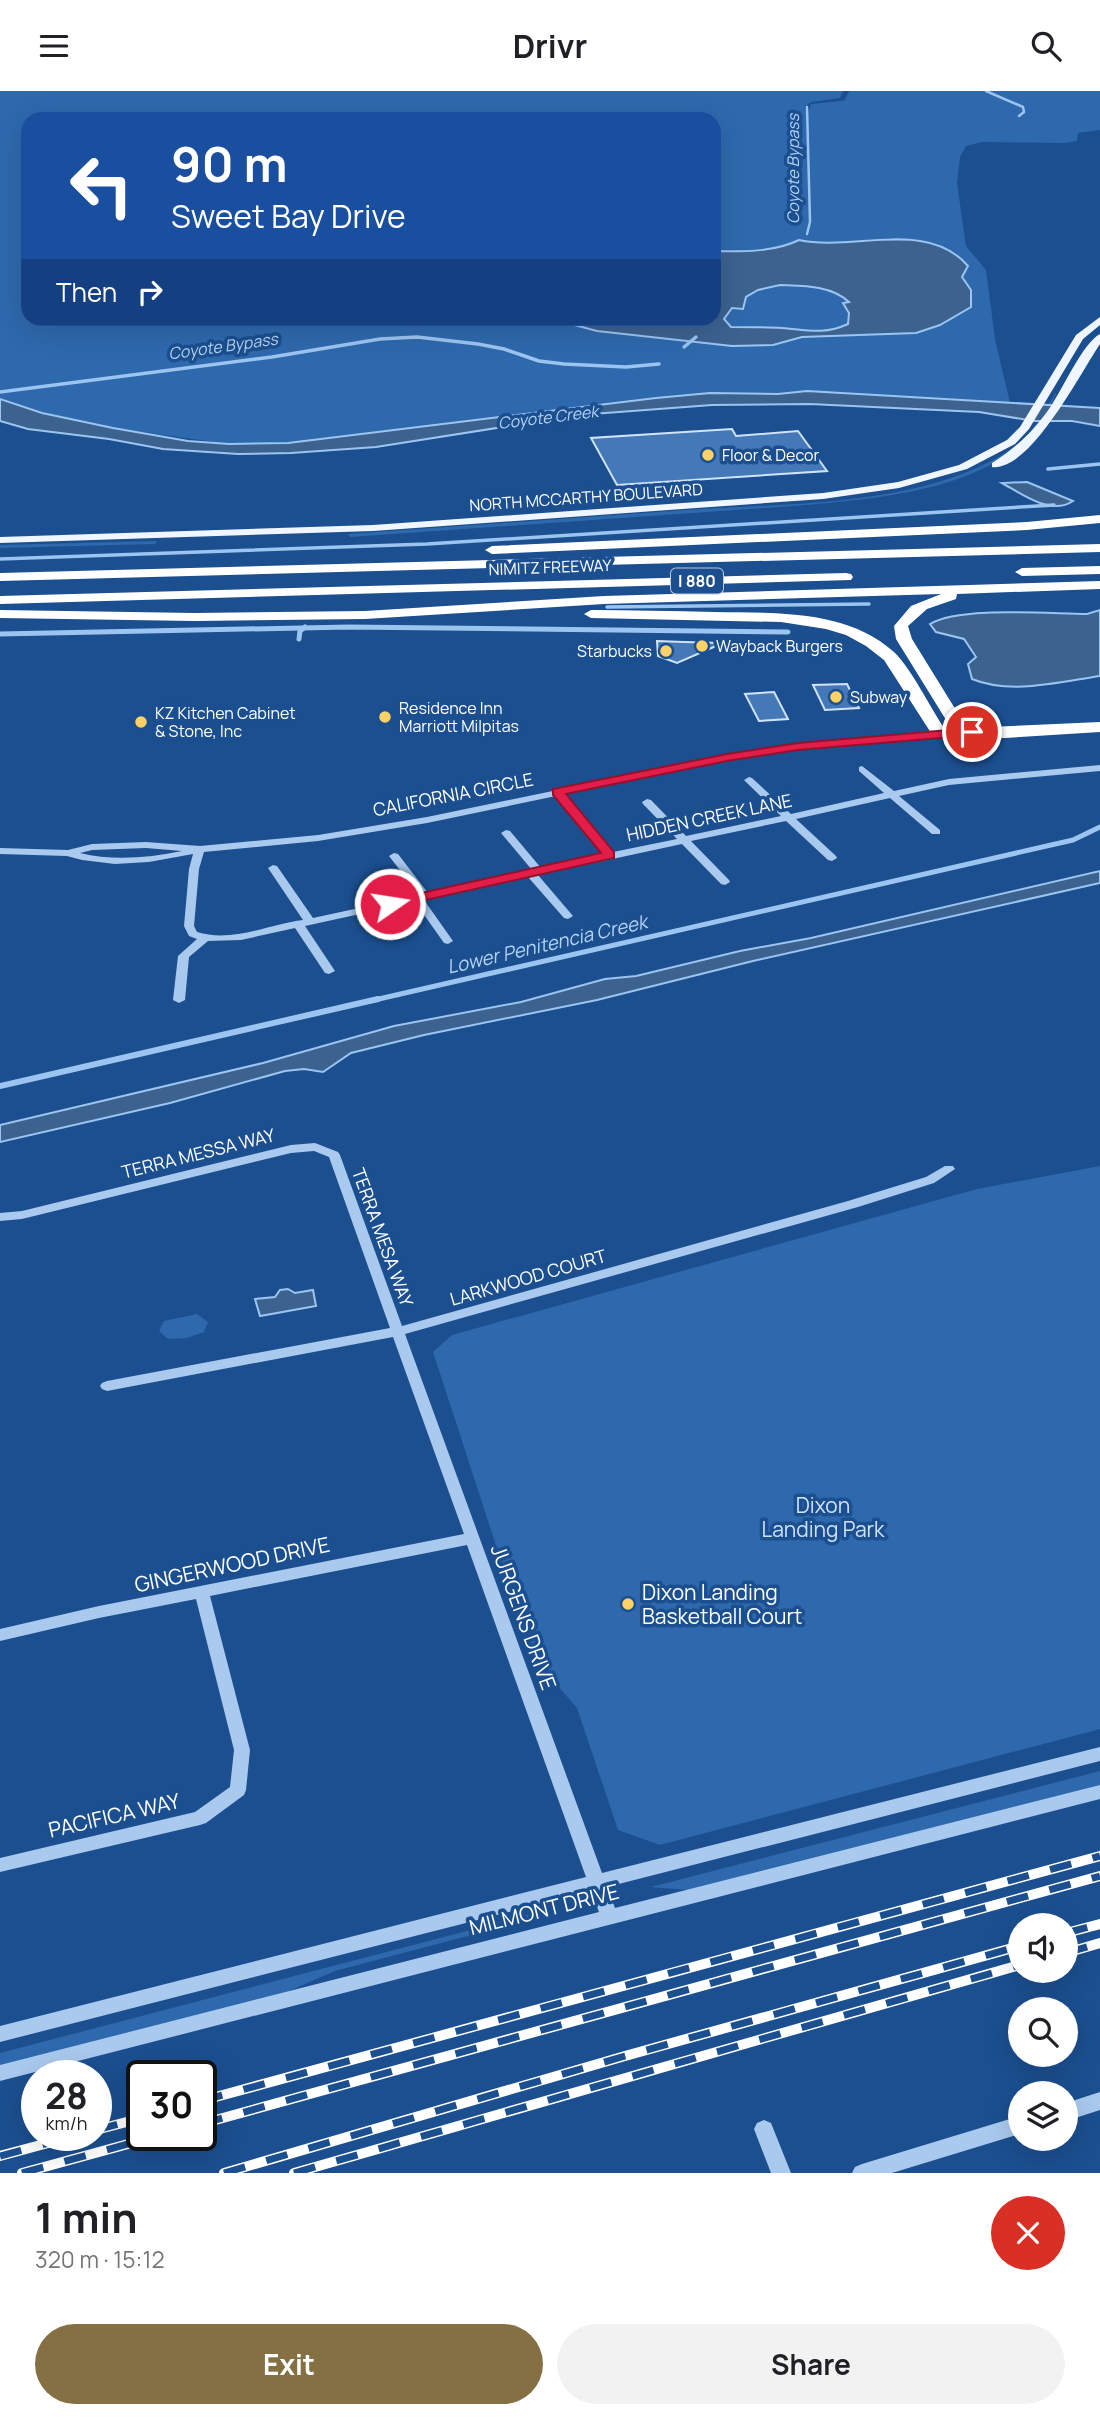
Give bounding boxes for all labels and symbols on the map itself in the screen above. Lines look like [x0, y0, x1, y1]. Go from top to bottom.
water label: Coyote Bypass [782, 112, 804, 224]
water label: Coyote Bypass [167, 327, 281, 365]
water label: Coyote Creek [497, 400, 601, 434]
place label: Floor & Decor [722, 444, 819, 466]
marker: Floor & Decor [700, 447, 716, 463]
street label: NORTH MCCARTHY BOULEVARD [469, 478, 704, 516]
street label: NIMITZ FREEWAY [488, 554, 612, 580]
road number: I 880 [671, 568, 723, 594]
place label: Wayback Burgers [716, 635, 843, 657]
marker: Wayback Burgers [694, 638, 710, 654]
place label: Starbucks [577, 640, 652, 662]
marker: Starbucks [658, 643, 674, 659]
place label: Subway [850, 686, 908, 708]
marker: Subway [828, 689, 844, 705]
place label: Residence Inn Marriott Milpitas [399, 697, 519, 737]
place label: KZ Kitchen Cabinet & Stone, Inc [155, 702, 296, 742]
pin [942, 702, 1002, 762]
marker: Residence Inn Marriott Milpitas [377, 709, 393, 725]
marker: KZ Kitchen Cabinet & Stone, Inc [133, 714, 149, 730]
street label: CALIFORNIA CIRCLE [371, 767, 535, 821]
street label: HIDDEN CREEK LANE [624, 788, 794, 846]
position arrow [353, 867, 427, 941]
water label: Lower Penitencia Creek [444, 908, 652, 980]
street label: TERRA MESSA WAY [119, 1122, 278, 1184]
street label: TERRA MESA WAY [347, 1164, 420, 1310]
street label: LARKWOOD COURT [447, 1243, 609, 1311]
park label: Dixon Landing Park [761, 1491, 885, 1543]
street label: GINGERWOOD DRIVE [132, 1530, 332, 1598]
street label: JURGENS DRIVE [485, 1540, 563, 1694]
place label: Dixon Landing Basketball Court [642, 1578, 802, 1630]
marker: Dixon Landing Basketball Court [620, 1596, 636, 1612]
street label: PACIFICA WAY [46, 1786, 183, 1844]
street label: MILMONT DRIVE [466, 1877, 622, 1941]
speed limit sign: 30 [126, 2060, 217, 2151]

